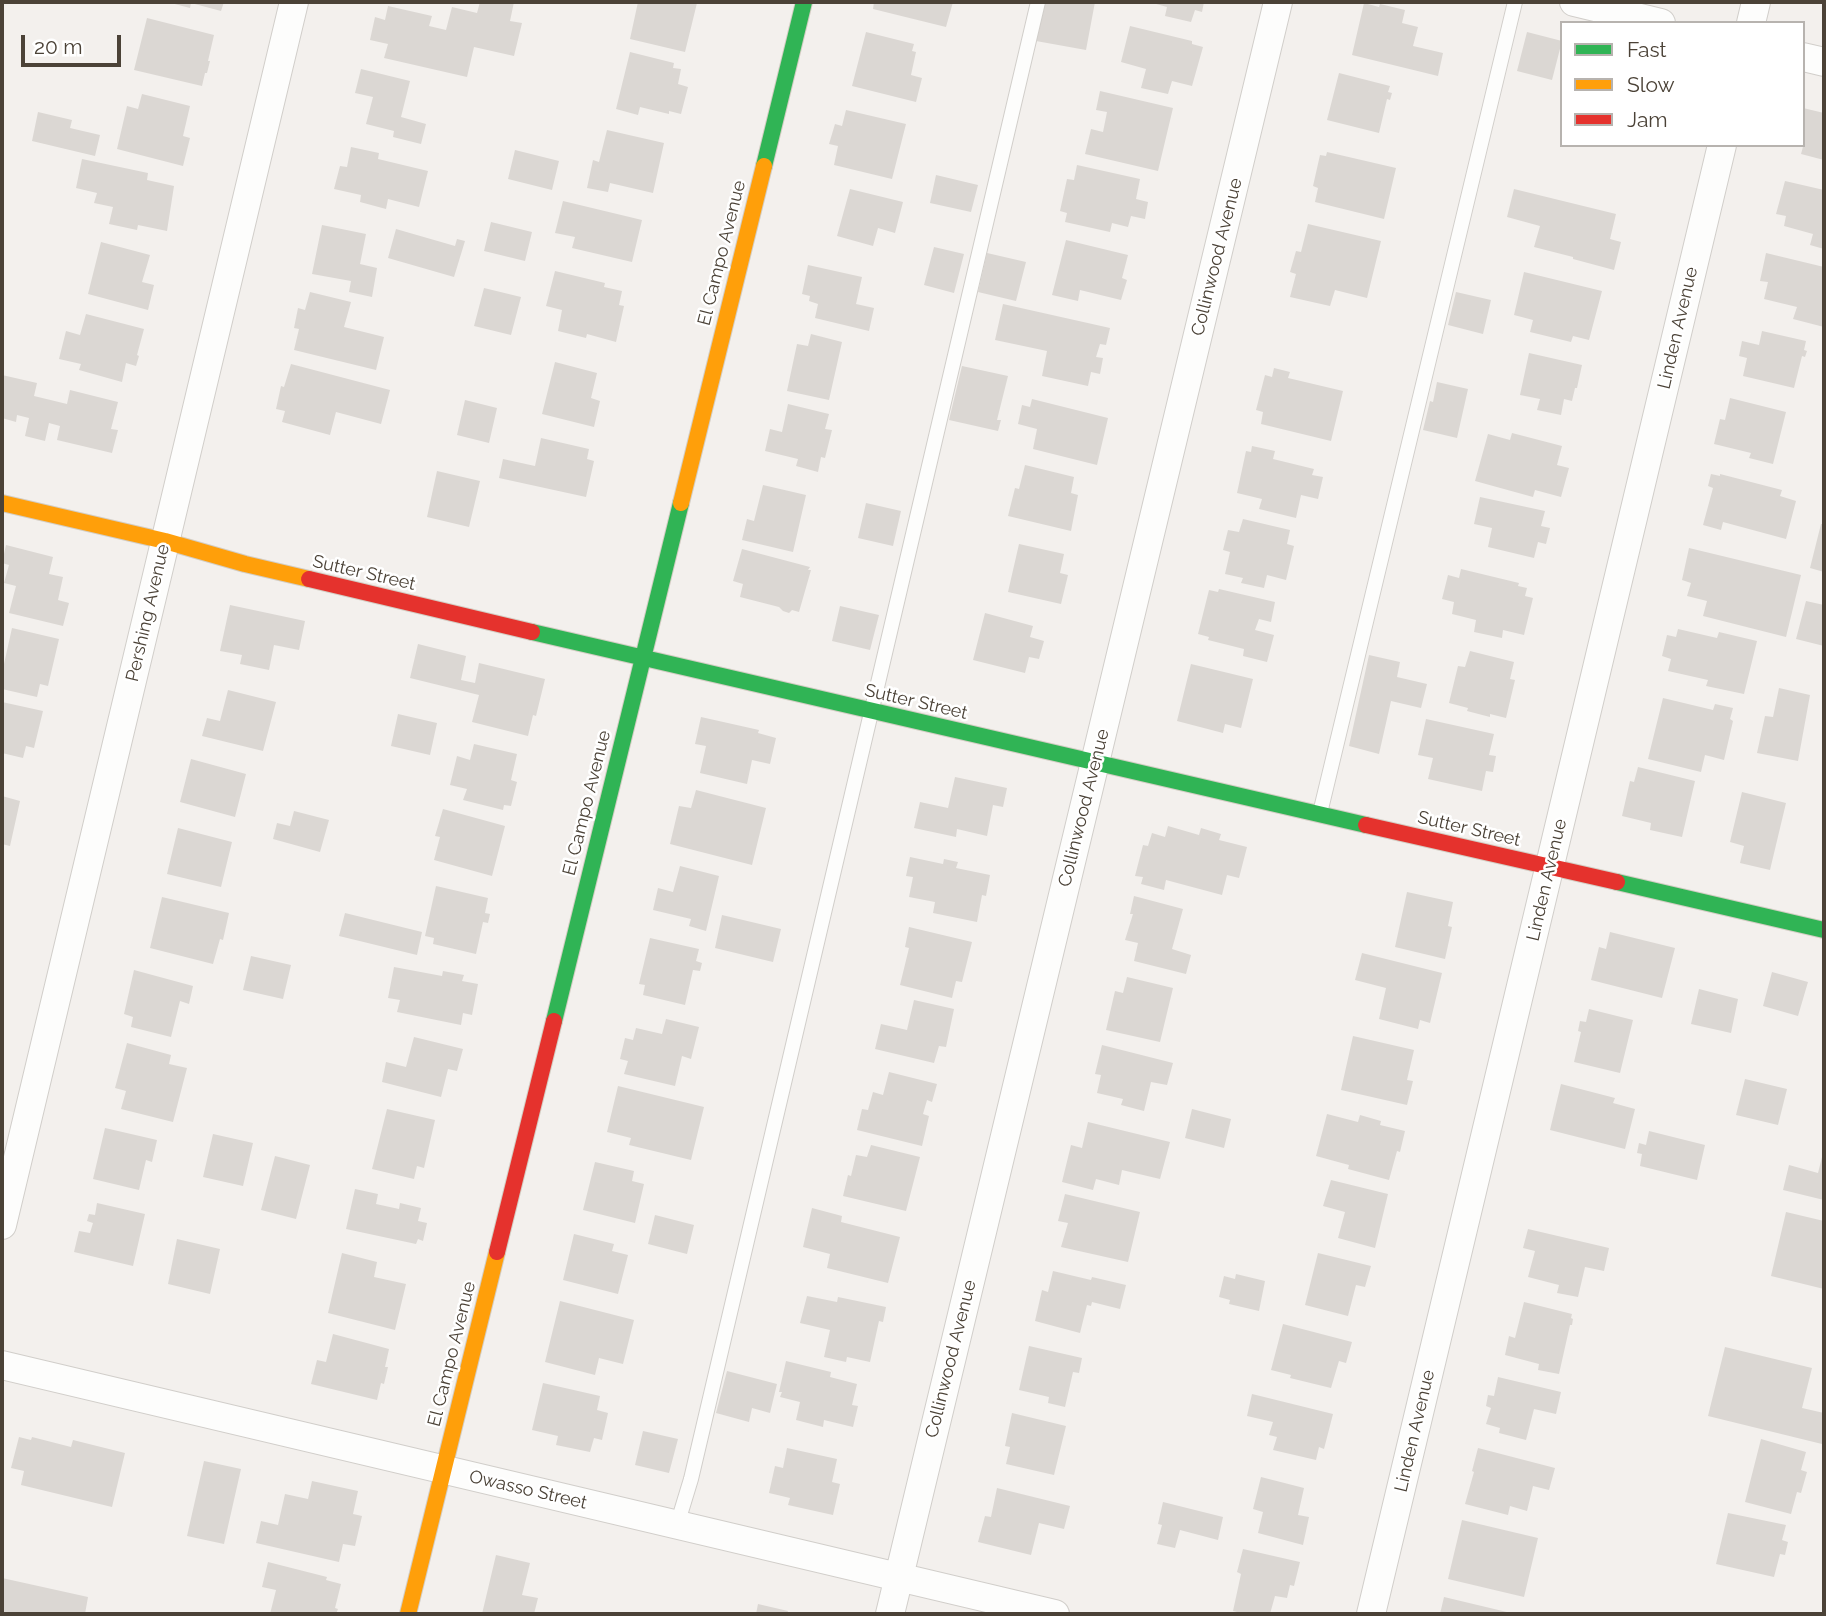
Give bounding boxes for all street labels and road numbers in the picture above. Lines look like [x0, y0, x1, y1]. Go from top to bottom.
street label: Collinwood Avenue [1187, 176, 1247, 338]
street label: El Campo Avenue [694, 178, 750, 328]
street label: Linden Avenue [1653, 265, 1703, 391]
street label: Pershing Avenue [122, 542, 174, 684]
street label: Sutter Street [310, 551, 418, 595]
street label: Sutter Street [862, 680, 970, 724]
street label: Collinwood Avenue [1054, 727, 1114, 889]
street label: El Campo Avenue [559, 728, 615, 878]
street label: Sutter Street [1415, 807, 1523, 851]
street label: Linden Avenue [1522, 817, 1572, 943]
street label: Collinwood Avenue [921, 1278, 981, 1440]
street label: El Campo Avenue [424, 1279, 480, 1429]
street label: Linden Avenue [1390, 1368, 1440, 1494]
street label: Owasso Street [467, 1466, 589, 1514]

